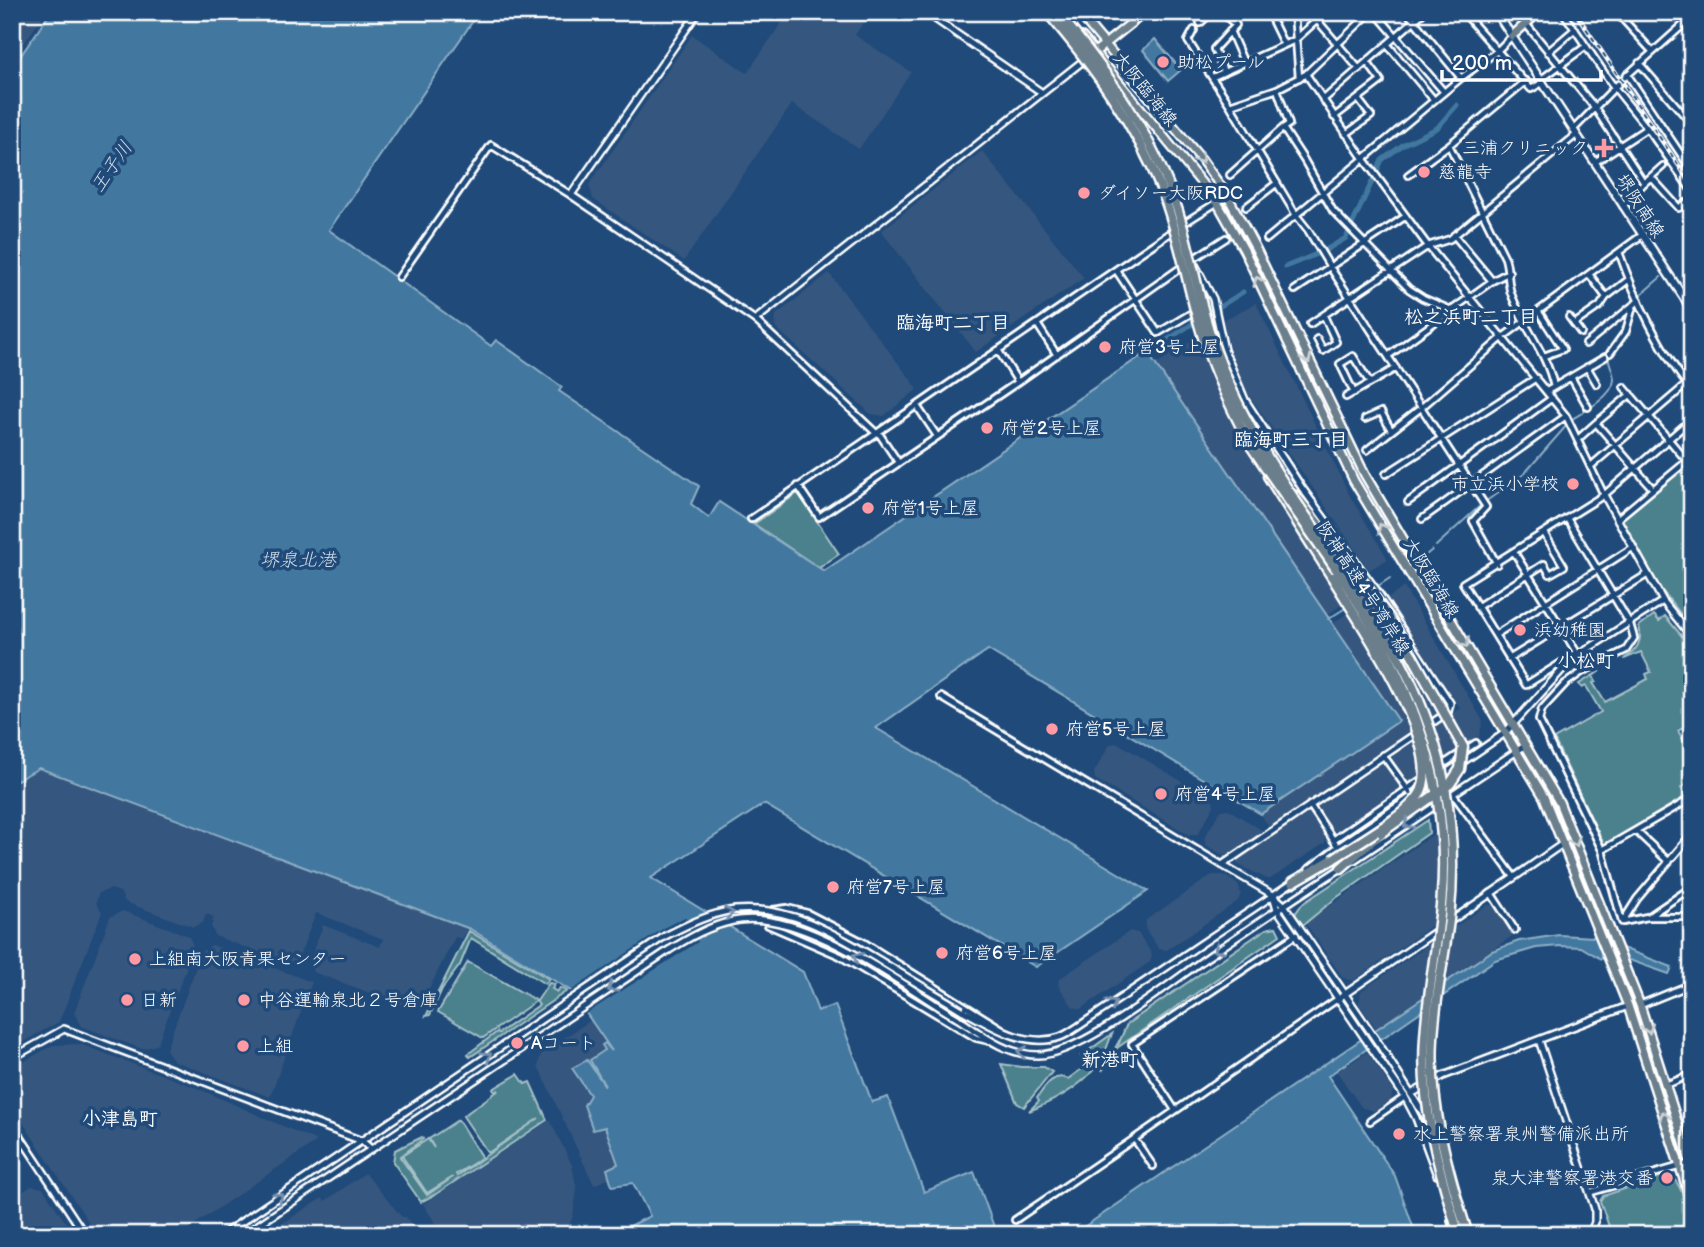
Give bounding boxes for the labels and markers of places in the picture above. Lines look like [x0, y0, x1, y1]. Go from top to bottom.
place label: 助松プール [1177, 52, 1265, 73]
marker: 助松プール [1155, 54, 1171, 70]
place label: 三浦クリニック [1462, 138, 1588, 159]
marker: 三浦クリニック [1594, 138, 1614, 158]
place label: 慈龍寺 [1438, 162, 1492, 183]
marker: 慈龍寺 [1416, 164, 1432, 180]
place label: ダイソー大阪RDC [1098, 183, 1243, 204]
marker: ダイソー大阪RDC [1076, 185, 1092, 201]
place label: 府営3号上屋 [1119, 337, 1220, 358]
marker: 府営3号上屋 [1097, 339, 1113, 355]
place label: 府営2号上屋 [1001, 418, 1102, 439]
marker: 府営2号上屋 [979, 420, 995, 436]
place label: 市立浜小学校 [1451, 474, 1559, 495]
marker: 市立浜小学校 [1565, 476, 1581, 492]
place label: 府営1号上屋 [882, 498, 979, 519]
marker: 府営1号上屋 [860, 500, 876, 516]
place label: 浜幼稚園 [1534, 620, 1606, 641]
marker: 浜幼稚園 [1512, 622, 1528, 638]
place label: 府営5号上屋 [1066, 719, 1166, 740]
marker: 府営5号上屋 [1044, 721, 1060, 737]
place label: 府営4号上屋 [1175, 784, 1276, 805]
marker: 府営4号上屋 [1153, 786, 1169, 802]
place label: 府営7号上屋 [847, 877, 946, 898]
marker: 府営7号上屋 [825, 879, 841, 895]
place label: 府営6号上屋 [956, 943, 1057, 964]
marker: 府営6号上屋 [934, 945, 950, 961]
place label: 上組南大阪青果センター [149, 949, 346, 970]
marker: 上組南大阪青果センター [127, 951, 143, 967]
place label: 日新 [141, 990, 177, 1011]
place label: 中谷運輸泉北２号倉庫 [258, 990, 438, 1011]
marker: 日新 [119, 992, 135, 1008]
marker: 中谷運輸泉北２号倉庫 [236, 992, 252, 1008]
place label: Aコート [531, 1033, 596, 1054]
marker: Aコート [509, 1035, 525, 1051]
place label: 上組 [257, 1036, 293, 1057]
marker: 上組 [235, 1038, 251, 1054]
place label: 水上警察署泉州警備派出所 [1413, 1124, 1629, 1145]
marker: 水上警察署泉州警備派出所 [1391, 1126, 1407, 1142]
place label: 泉大津警察署港交番 [1491, 1168, 1653, 1189]
marker: 泉大津警察署港交番 [1659, 1170, 1675, 1186]

